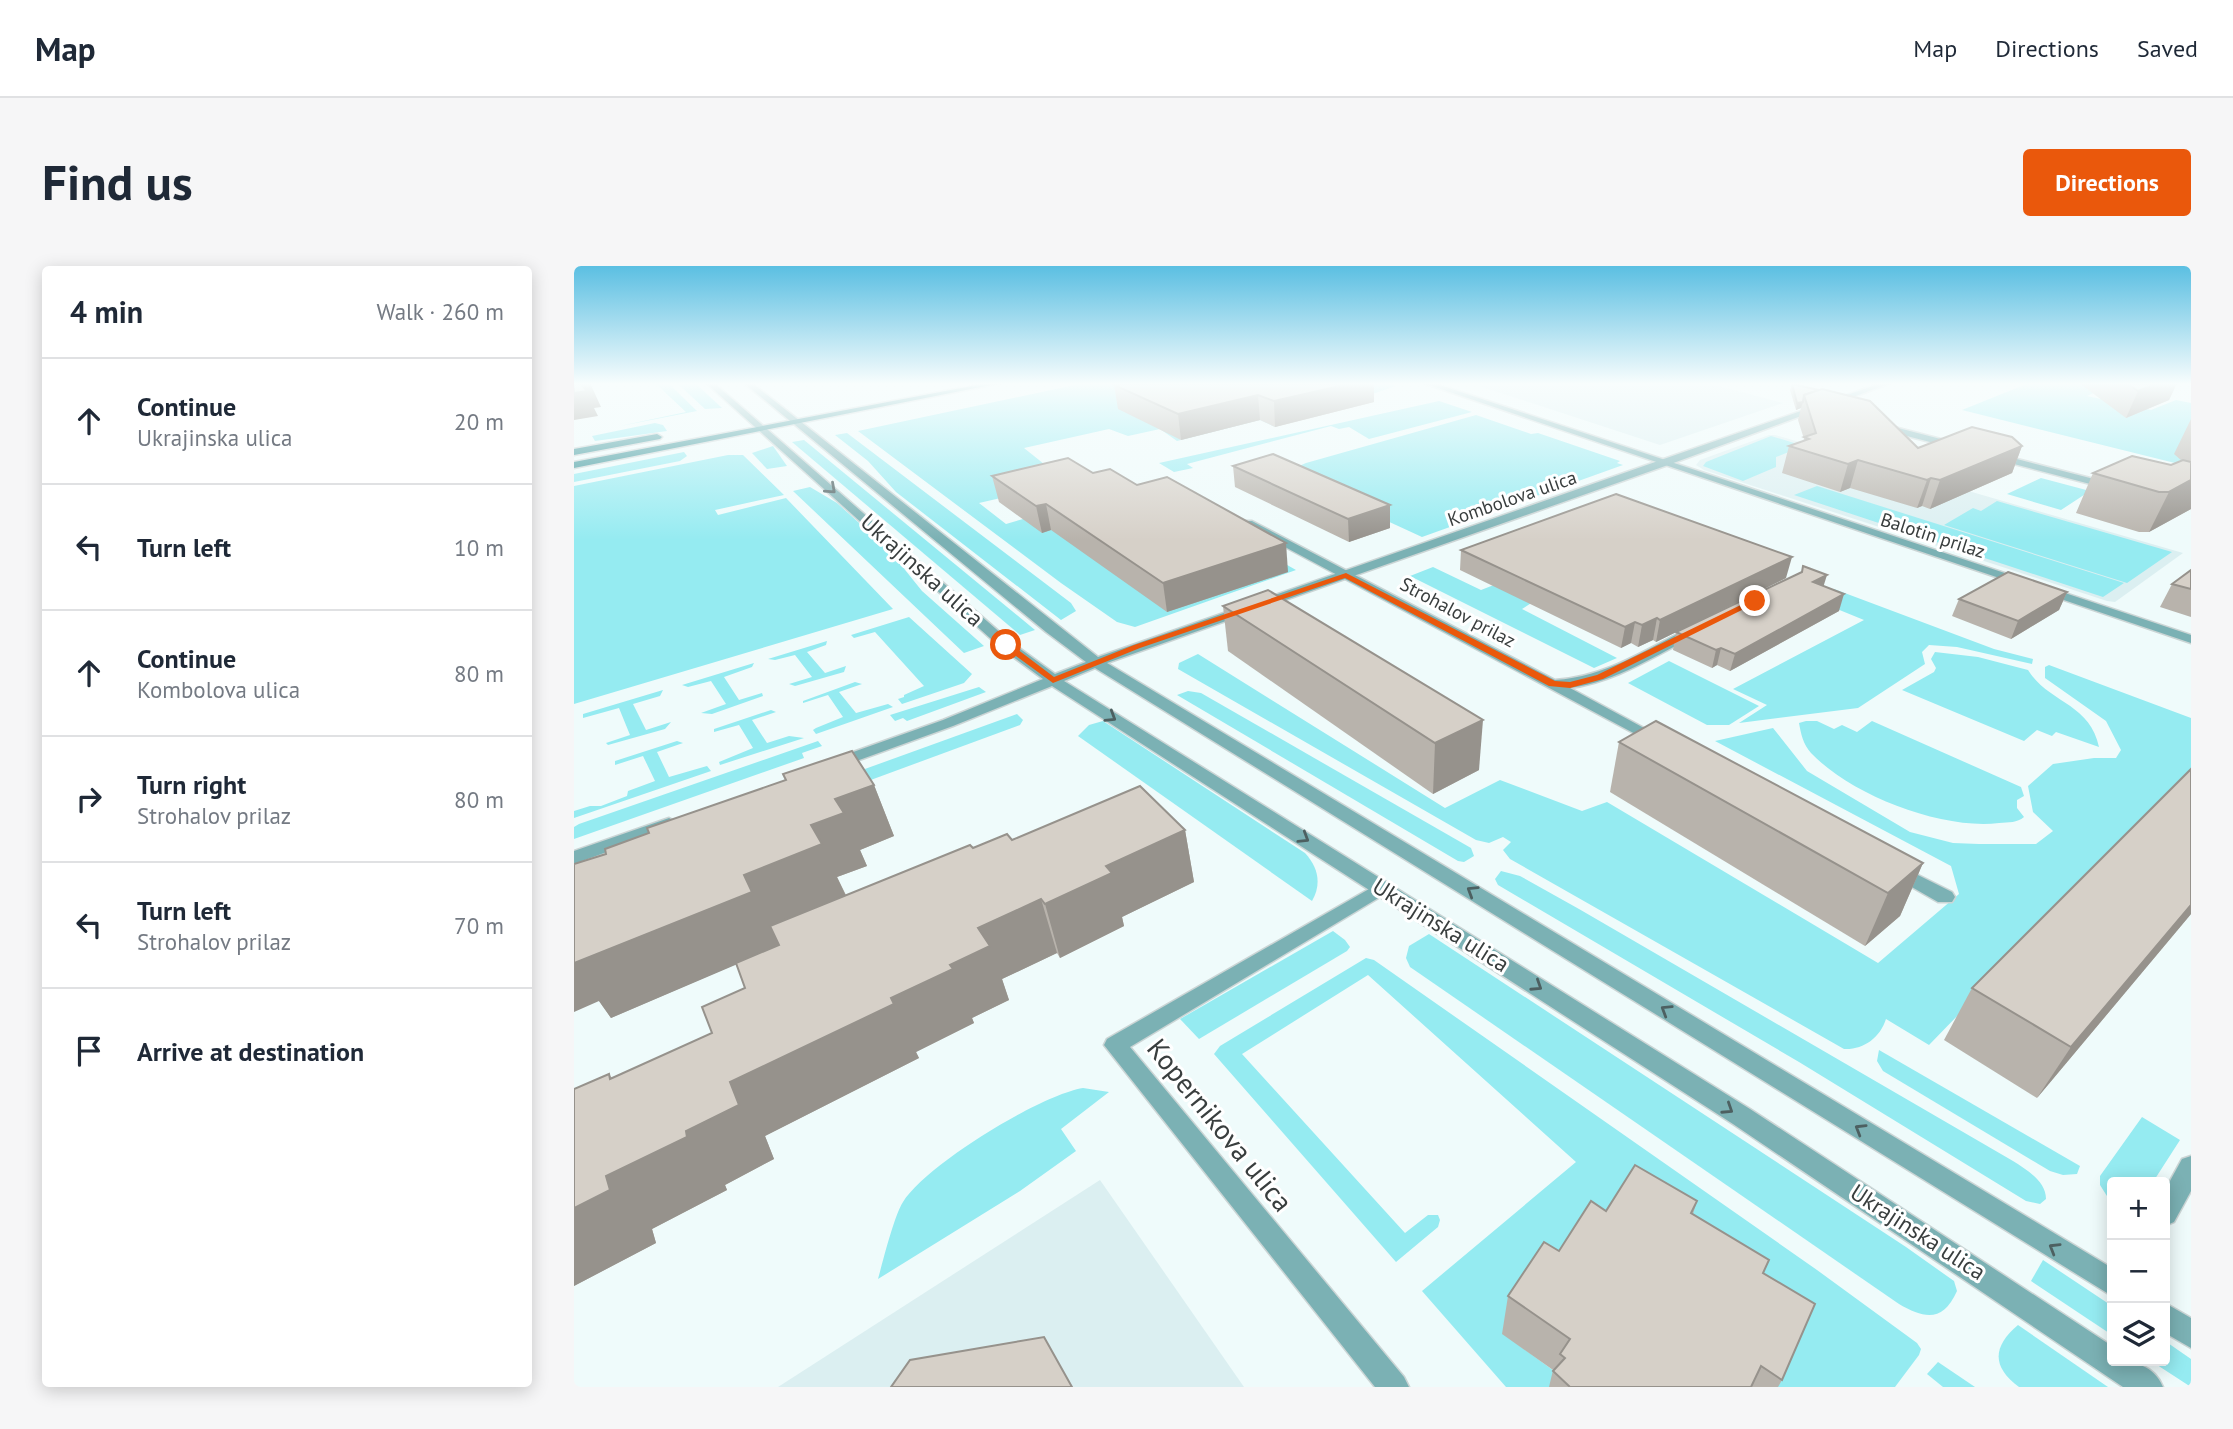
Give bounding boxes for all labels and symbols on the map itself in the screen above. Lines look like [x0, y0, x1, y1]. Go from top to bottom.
street label: Kombolova ulica [1444, 465, 1580, 531]
one-way arrow [823, 481, 836, 493]
street label: Ukrajinska ulica [855, 507, 990, 632]
street label: Balotin prilaz [1878, 507, 1988, 563]
street label: Strohalov prilaz [1396, 572, 1520, 652]
route end [1739, 585, 1770, 616]
route start [990, 629, 1021, 660]
one-way arrow [1103, 708, 1116, 721]
one-way arrow [1296, 829, 1309, 842]
street label: Ukrajinska ulica [1368, 871, 1515, 978]
one-way arrow [1467, 886, 1480, 899]
one-way arrow [1529, 978, 1542, 990]
one-way arrow [1660, 1005, 1673, 1018]
street label: Kopernikova ulica [1139, 1031, 1302, 1219]
one-way arrow [1720, 1101, 1733, 1114]
one-way arrow [1854, 1124, 1867, 1137]
street label: Ukrajinska ulica [1845, 1177, 1991, 1286]
one-way arrow [2048, 1243, 2061, 1256]

